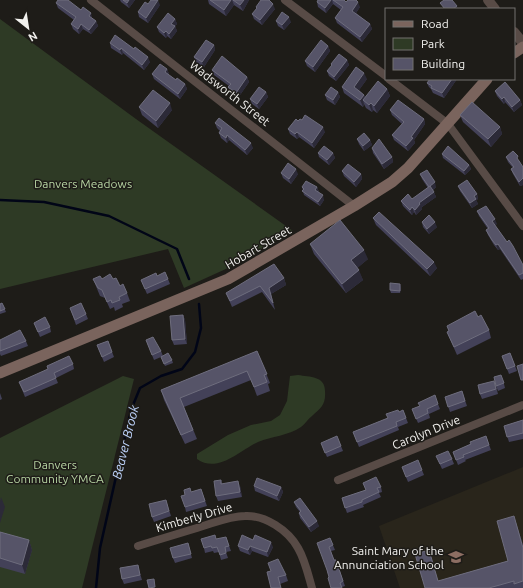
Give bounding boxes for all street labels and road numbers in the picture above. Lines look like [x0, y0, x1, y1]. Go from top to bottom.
street label: Wadsworth Street [187, 58, 273, 128]
street label: Hobart Street [223, 223, 294, 271]
street label: Carolyn Drive [390, 412, 462, 452]
street label: Kimberly Drive [154, 500, 234, 534]

